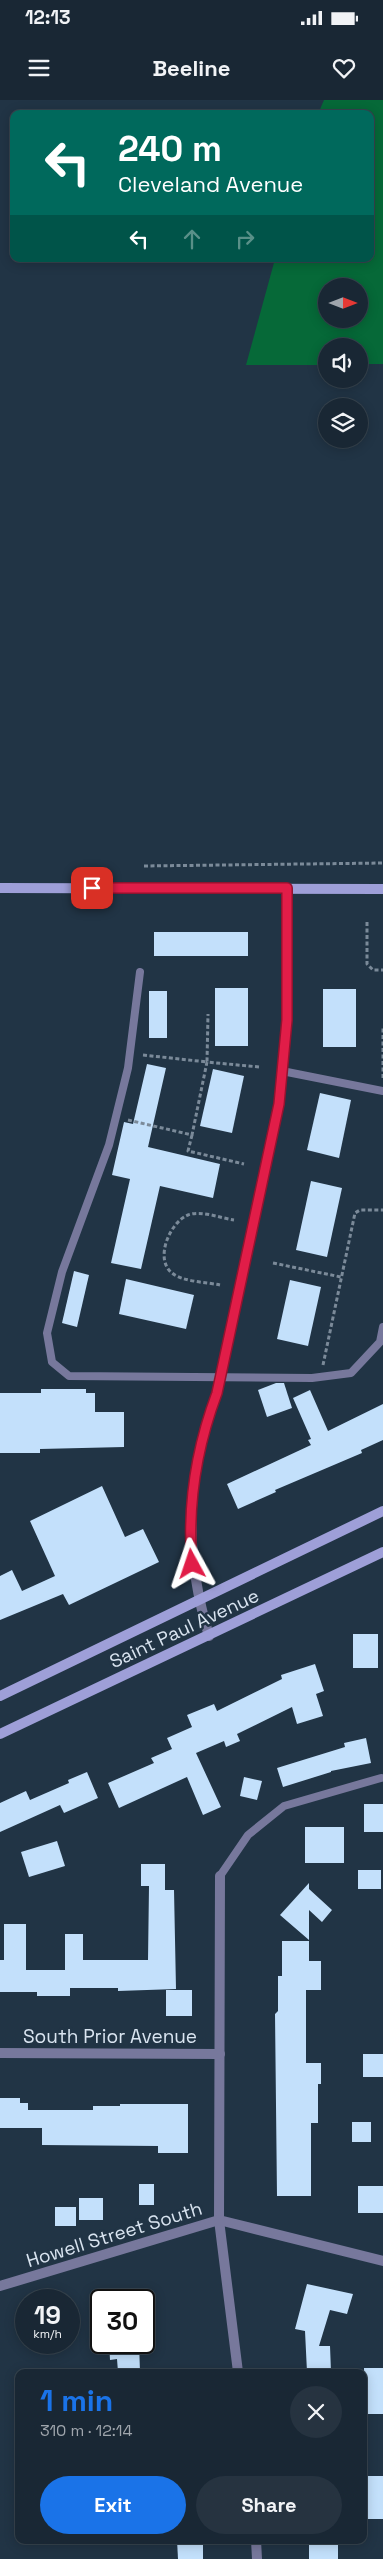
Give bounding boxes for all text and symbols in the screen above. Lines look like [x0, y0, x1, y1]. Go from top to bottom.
text: 12:13 [25, 5, 71, 30]
icon: menu [25, 54, 53, 82]
text: Beeline [153, 54, 230, 82]
icon: heart [330, 54, 358, 82]
text: 240 m [118, 127, 222, 171]
icon: left [35, 130, 100, 195]
text: Cleveland Avenue [118, 170, 303, 198]
icon: left [125, 225, 153, 253]
icon: ahead [178, 225, 206, 253]
icon: right [231, 225, 259, 253]
north arrow [318, 278, 368, 328]
map controls [318, 278, 368, 448]
button: sound [318, 338, 368, 388]
button: layers [318, 398, 368, 448]
pin [71, 867, 113, 909]
icon: arrive [78, 874, 106, 902]
position arrow [165, 1537, 217, 1589]
street label: Saint Paul Avenue [105, 1583, 263, 1674]
street label: South Prior Avenue [23, 2024, 197, 2049]
street label: Howell Street South [23, 2196, 205, 2273]
speed limit sign: 30 [90, 2289, 155, 2354]
text: 19 [34, 2299, 61, 2331]
text: km/h [33, 2326, 62, 2342]
text: 1 min [40, 2381, 113, 2420]
button: close [290, 2386, 342, 2438]
text: 310 m · 12:14 [40, 2420, 133, 2441]
button: Exit [40, 2476, 186, 2534]
button: Share [196, 2476, 342, 2534]

